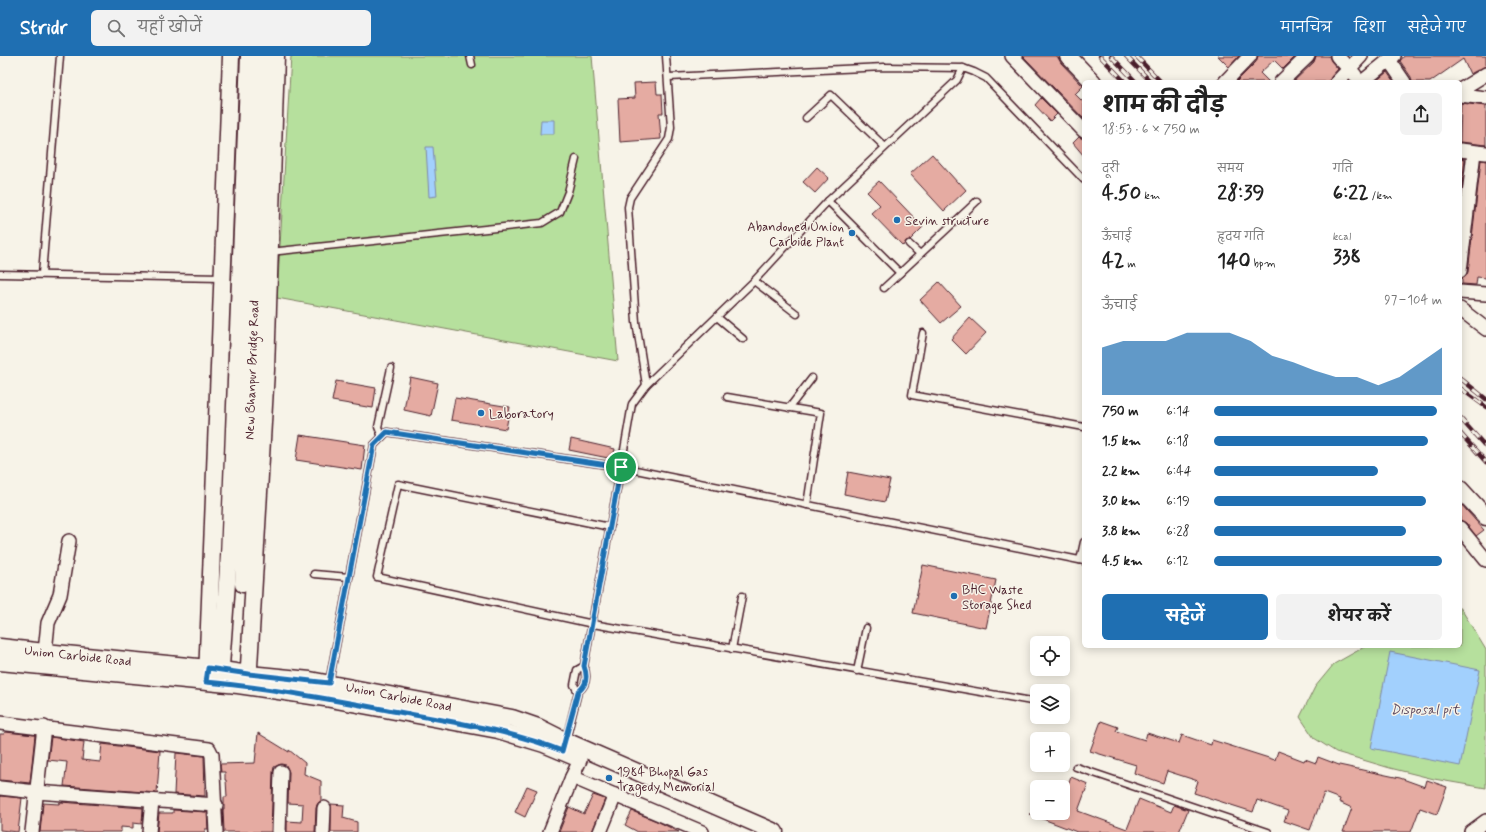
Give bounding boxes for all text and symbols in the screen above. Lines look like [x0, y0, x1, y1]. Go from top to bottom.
search box [91, 10, 371, 46]
text: Stridr [20, 16, 67, 41]
icon: search [105, 17, 127, 39]
text: यहाँ खोजें [137, 18, 202, 38]
text: मानचित्र [1281, 19, 1332, 37]
text: दिशा [1354, 19, 1386, 37]
text: सहेजे गए [1408, 19, 1466, 37]
text: शाम की दौड़ [1102, 92, 1225, 120]
button: share [1400, 93, 1442, 135]
text: 18:53 · 6 × 750 m [1102, 121, 1200, 138]
text: दूरी [1102, 162, 1119, 176]
text: समय [1217, 162, 1244, 176]
text: गति [1333, 162, 1353, 176]
text: 4.50 [1102, 180, 1141, 207]
text: 28:39 [1217, 180, 1264, 207]
text: 6:22 [1333, 180, 1369, 207]
text: km [1141, 189, 1160, 203]
text: /km [1369, 189, 1392, 203]
place label: Sevin structure [905, 213, 989, 230]
marker: Sevin structure [892, 215, 902, 225]
place label: Abandoned Union Carbide Plant [747, 219, 844, 251]
marker: Abandoned Union Carbide Plant [847, 228, 857, 238]
text: ऊँचाई [1102, 230, 1132, 244]
text: हृदय गति [1217, 230, 1264, 244]
text: kcal [1333, 230, 1351, 244]
text: 338 [1333, 244, 1361, 271]
text: 42 [1102, 248, 1124, 275]
text: 140 [1217, 248, 1250, 275]
text: m [1124, 257, 1136, 271]
text: bpm [1250, 257, 1276, 271]
text: 97–104 m [1384, 292, 1442, 309]
text: ऊँचाई [1102, 297, 1137, 314]
street label: New Bhanpur Bridge Road [242, 300, 265, 440]
text: 750 m [1102, 403, 1139, 420]
text: 6:14 [1166, 403, 1190, 420]
place label: Laboratory [489, 406, 554, 423]
marker: Laboratory [476, 408, 486, 418]
text: 1.5 km [1102, 433, 1141, 450]
text: 6:18 [1166, 433, 1189, 450]
pin [604, 450, 638, 484]
icon: arrive [610, 456, 632, 478]
text: 2.2 km [1102, 463, 1140, 480]
text: 6:44 [1166, 463, 1192, 480]
text: 3.0 km [1102, 493, 1140, 510]
text: 6:19 [1166, 493, 1190, 510]
text: 3.8 km [1102, 523, 1140, 540]
text: 6:28 [1166, 523, 1190, 540]
text: 4.5 km [1102, 553, 1143, 570]
text: 6:12 [1166, 553, 1189, 570]
place label: BHC Waste Storage Shed [962, 582, 1031, 614]
marker: BHC Waste Storage Shed [949, 591, 959, 601]
button: सहेजें [1102, 594, 1268, 640]
button: शेयर करें [1276, 594, 1442, 640]
map controls [1030, 636, 1070, 820]
button: locate [1030, 636, 1070, 676]
street label: Union Carbide Road [23, 642, 132, 671]
street label: Union Carbide Road [344, 679, 453, 716]
button: layers [1030, 684, 1070, 724]
water label: Disposal pit [1391, 701, 1460, 719]
button: + [1030, 732, 1070, 772]
place label: 1984 Bhopal Gas Tragedy Memorial [617, 764, 715, 797]
marker: 1984 Bhopal Gas Tragedy Memorial [604, 773, 614, 783]
button: − [1030, 780, 1070, 820]

